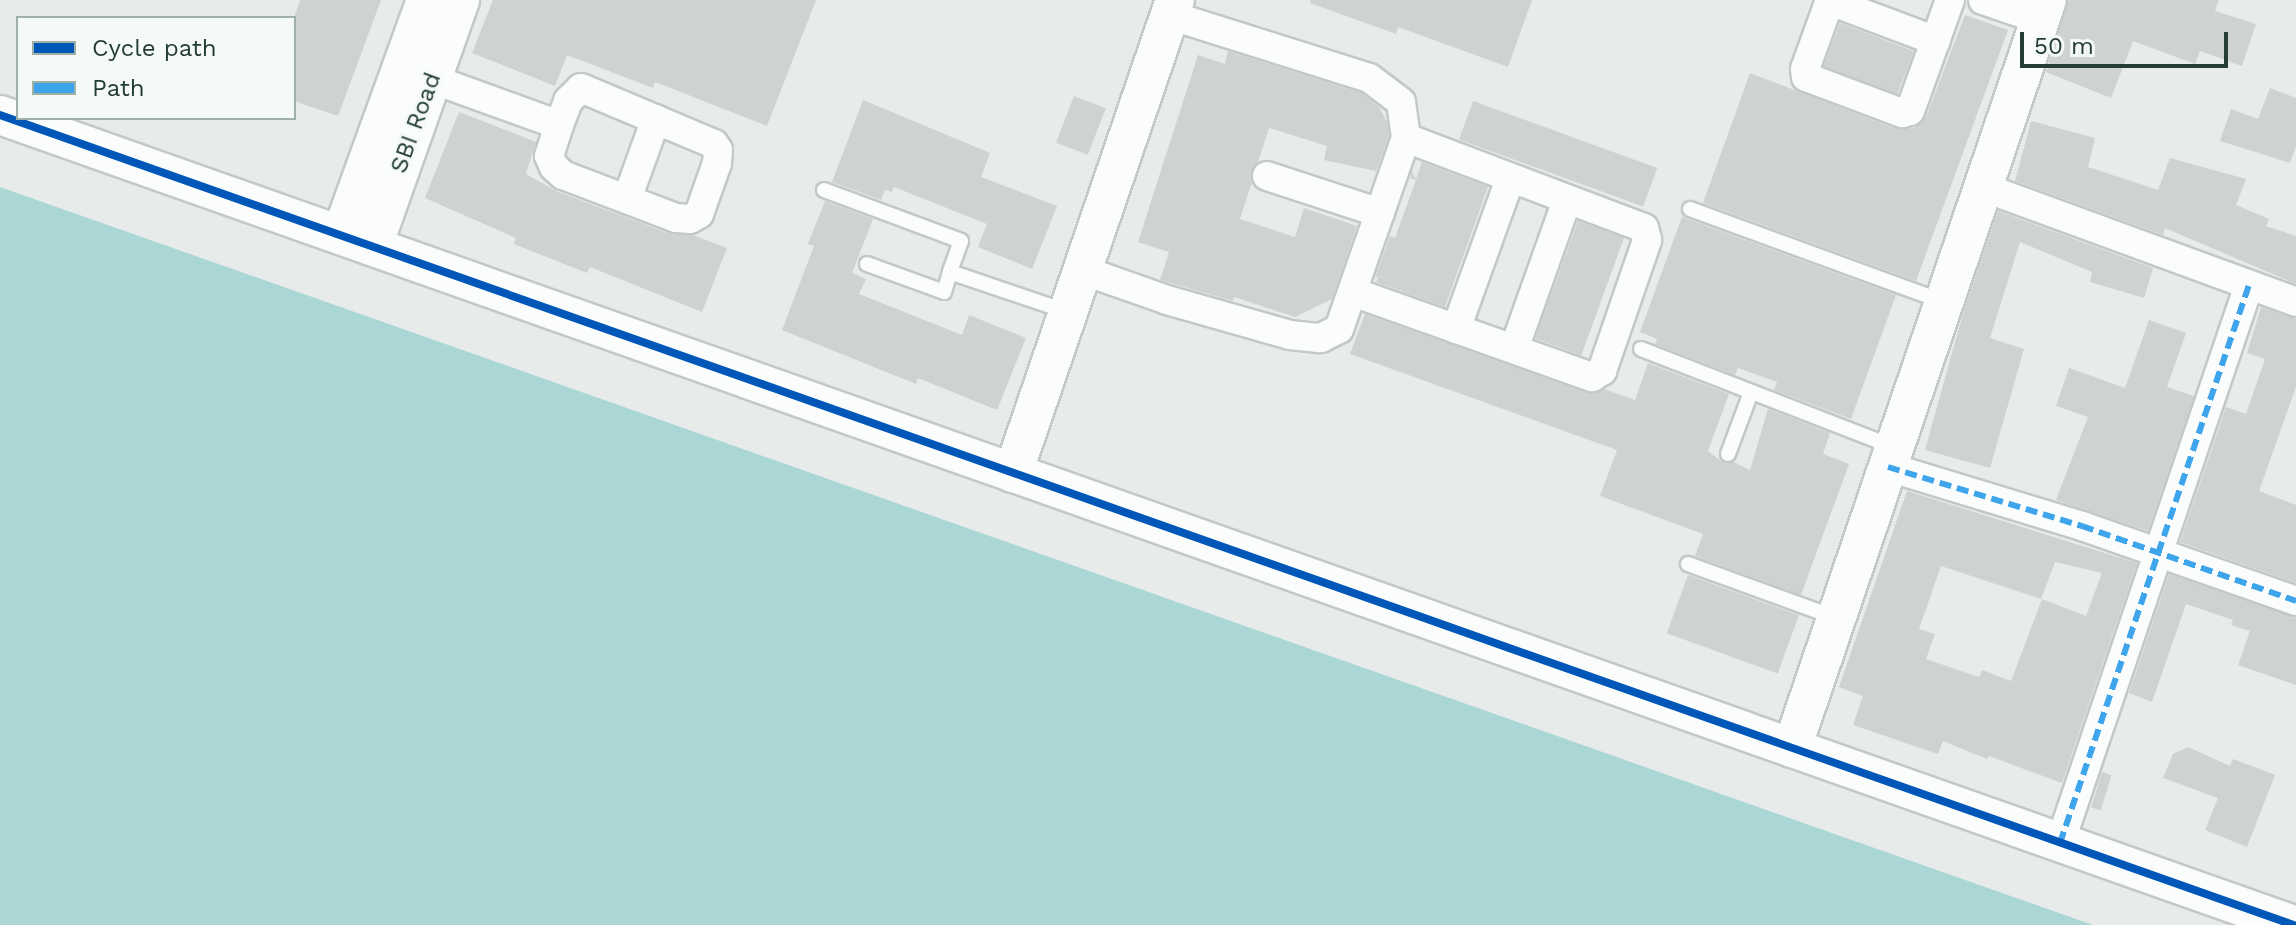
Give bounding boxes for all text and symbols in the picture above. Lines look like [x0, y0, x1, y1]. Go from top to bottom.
legend [16, 16, 296, 120]
scale bar [2024, 16, 2232, 66]
text: 50 m [2034, 32, 2094, 60]
text: Cycle path [92, 34, 217, 62]
street label: SBI Road [385, 69, 447, 177]
text: Path [92, 74, 145, 102]

